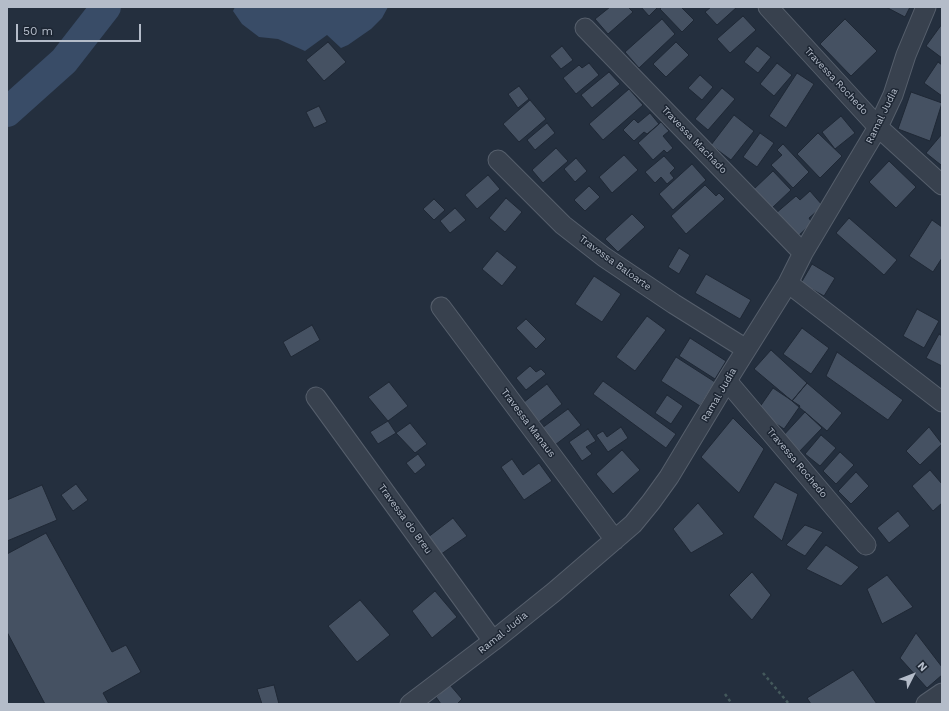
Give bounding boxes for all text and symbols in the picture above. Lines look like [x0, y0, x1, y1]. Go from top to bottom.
scale bar [18, 16, 143, 42]
text: 50 m [23, 24, 53, 38]
street label: Travessa Rochedo [802, 45, 870, 117]
street label: Ramal Judia [863, 86, 901, 146]
street label: Travessa Machado [659, 104, 729, 176]
street label: Travessa Baloarte [577, 233, 653, 293]
street label: Ramal Judia [699, 366, 739, 424]
street label: Travessa Manaus [498, 386, 558, 460]
street label: Travessa Rochedo [764, 426, 830, 500]
street label: Travessa do Breu [376, 482, 434, 556]
street label: Ramal Judia [476, 609, 530, 657]
north arrow [893, 655, 933, 695]
text: N [915, 659, 930, 674]

